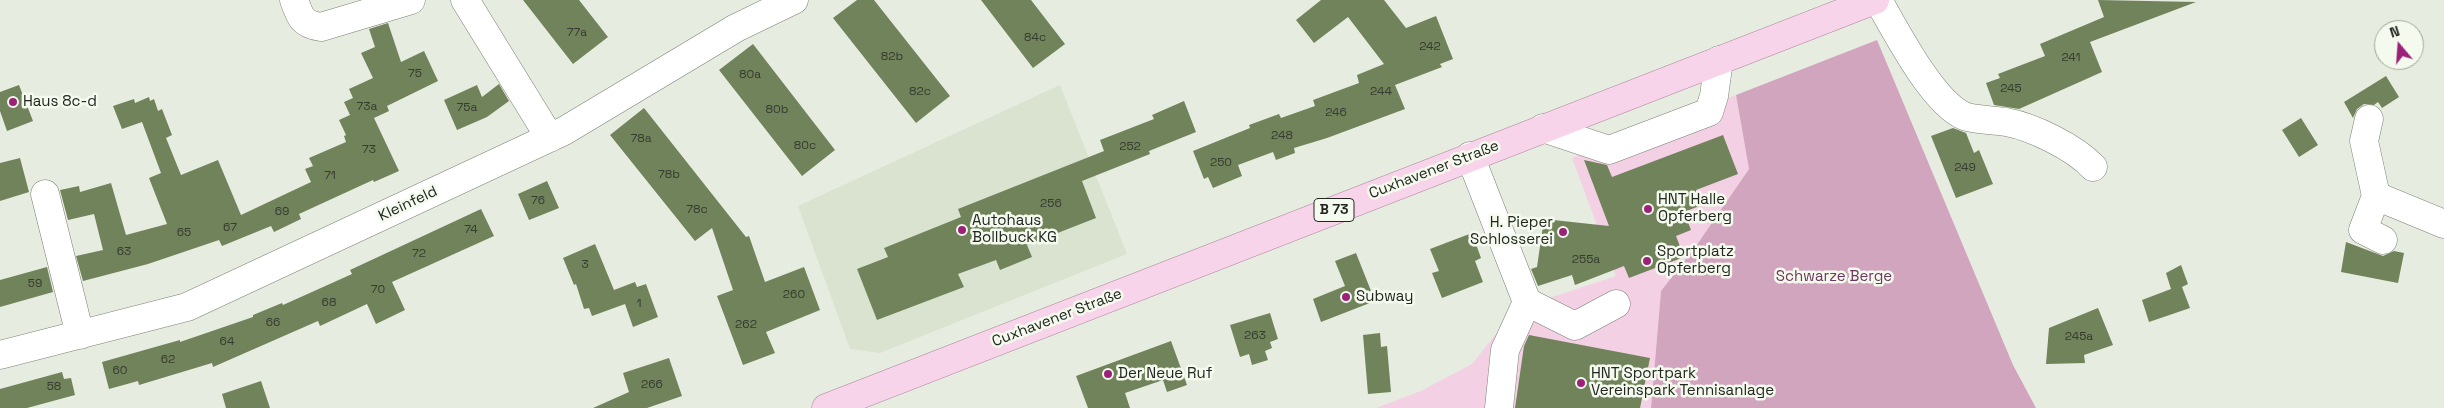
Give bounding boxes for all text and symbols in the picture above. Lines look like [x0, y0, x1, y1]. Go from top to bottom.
north arrow [2374, 20, 2424, 70]
text: N [2387, 22, 2402, 42]
house number: 77a [567, 26, 587, 40]
house number: 84c [1024, 31, 1046, 45]
house number: 242 [1419, 40, 1441, 54]
house number: 82b [881, 50, 903, 64]
house number: 241 [2061, 51, 2081, 65]
house number: 75 [408, 67, 422, 81]
house number: 80a [739, 68, 761, 82]
house number: 245 [2000, 82, 2022, 96]
house number: 82c [909, 85, 931, 99]
house number: 244 [1370, 85, 1392, 99]
place label: Haus 8c-d [23, 93, 97, 111]
marker: Haus 8c-d [7, 96, 19, 108]
house number: 73a [357, 100, 377, 114]
house number: 75a [457, 101, 477, 115]
house number: 80b [766, 103, 788, 117]
house number: 246 [1325, 106, 1347, 120]
house number: 248 [1271, 129, 1293, 143]
house number: 78a [630, 132, 652, 146]
street label: Cuxhavener Straße [1366, 137, 1502, 203]
house number: 80c [794, 139, 816, 153]
house number: 252 [1119, 140, 1141, 154]
house number: 73 [362, 143, 376, 157]
house number: 250 [1210, 156, 1232, 170]
house number: 249 [1954, 161, 1976, 175]
house number: 78b [658, 168, 680, 182]
house number: 71 [324, 169, 336, 183]
street label: Kleinfeld [376, 183, 440, 225]
place label: HNT Halle Opferberg [1658, 191, 1732, 226]
house number: 76 [531, 194, 545, 208]
house number: 256 [1040, 197, 1062, 211]
road number: B 73 [1314, 198, 1354, 222]
house number: 78c [686, 203, 708, 217]
marker: HNT Halle Opferberg [1642, 203, 1654, 215]
house number: 69 [275, 205, 289, 219]
place label: Autohaus Bollbuck KG [972, 212, 1057, 247]
place label: H. Pieper Schlosserei [1470, 214, 1553, 249]
house number: 67 [223, 221, 237, 235]
house number: 74 [464, 223, 478, 237]
marker: Autohaus Bollbuck KG [956, 224, 968, 236]
house number: 65 [177, 226, 191, 240]
marker: H. Pieper Schlosserei [1557, 226, 1569, 238]
place label: Sportplatz Opferberg [1657, 243, 1734, 278]
house number: 63 [117, 245, 131, 259]
house number: 72 [412, 247, 426, 261]
house number: 255a [1572, 253, 1600, 267]
marker: Sportplatz Opferberg [1641, 255, 1653, 267]
house number: 3 [581, 258, 589, 272]
park label: Schwarze Berge [1776, 268, 1892, 286]
house number: 59 [28, 277, 42, 291]
house number: 70 [371, 283, 385, 297]
street label: Cuxhavener Straße [989, 285, 1125, 351]
house number: 260 [783, 288, 805, 302]
place label: Subway [1356, 288, 1413, 306]
marker: Subway [1340, 291, 1352, 303]
house number: 68 [322, 296, 336, 310]
house number: 1 [636, 297, 642, 311]
house number: 66 [266, 316, 280, 330]
house number: 262 [735, 318, 757, 332]
house number: 263 [1244, 329, 1266, 343]
house number: 245a [2065, 330, 2093, 344]
house number: 64 [220, 335, 234, 349]
house number: 62 [161, 353, 175, 367]
house number: 60 [112, 364, 128, 378]
place label: Der Neue Ruf [1118, 365, 1212, 383]
place label: HNT Sportpark Vereinspark Tennisanlage [1591, 365, 1774, 400]
marker: Der Neue Ruf [1102, 368, 1114, 380]
marker: HNT Sportpark Vereinspark Tennisanlage [1575, 377, 1587, 389]
house number: 266 [641, 378, 663, 392]
house number: 58 [47, 380, 61, 394]

